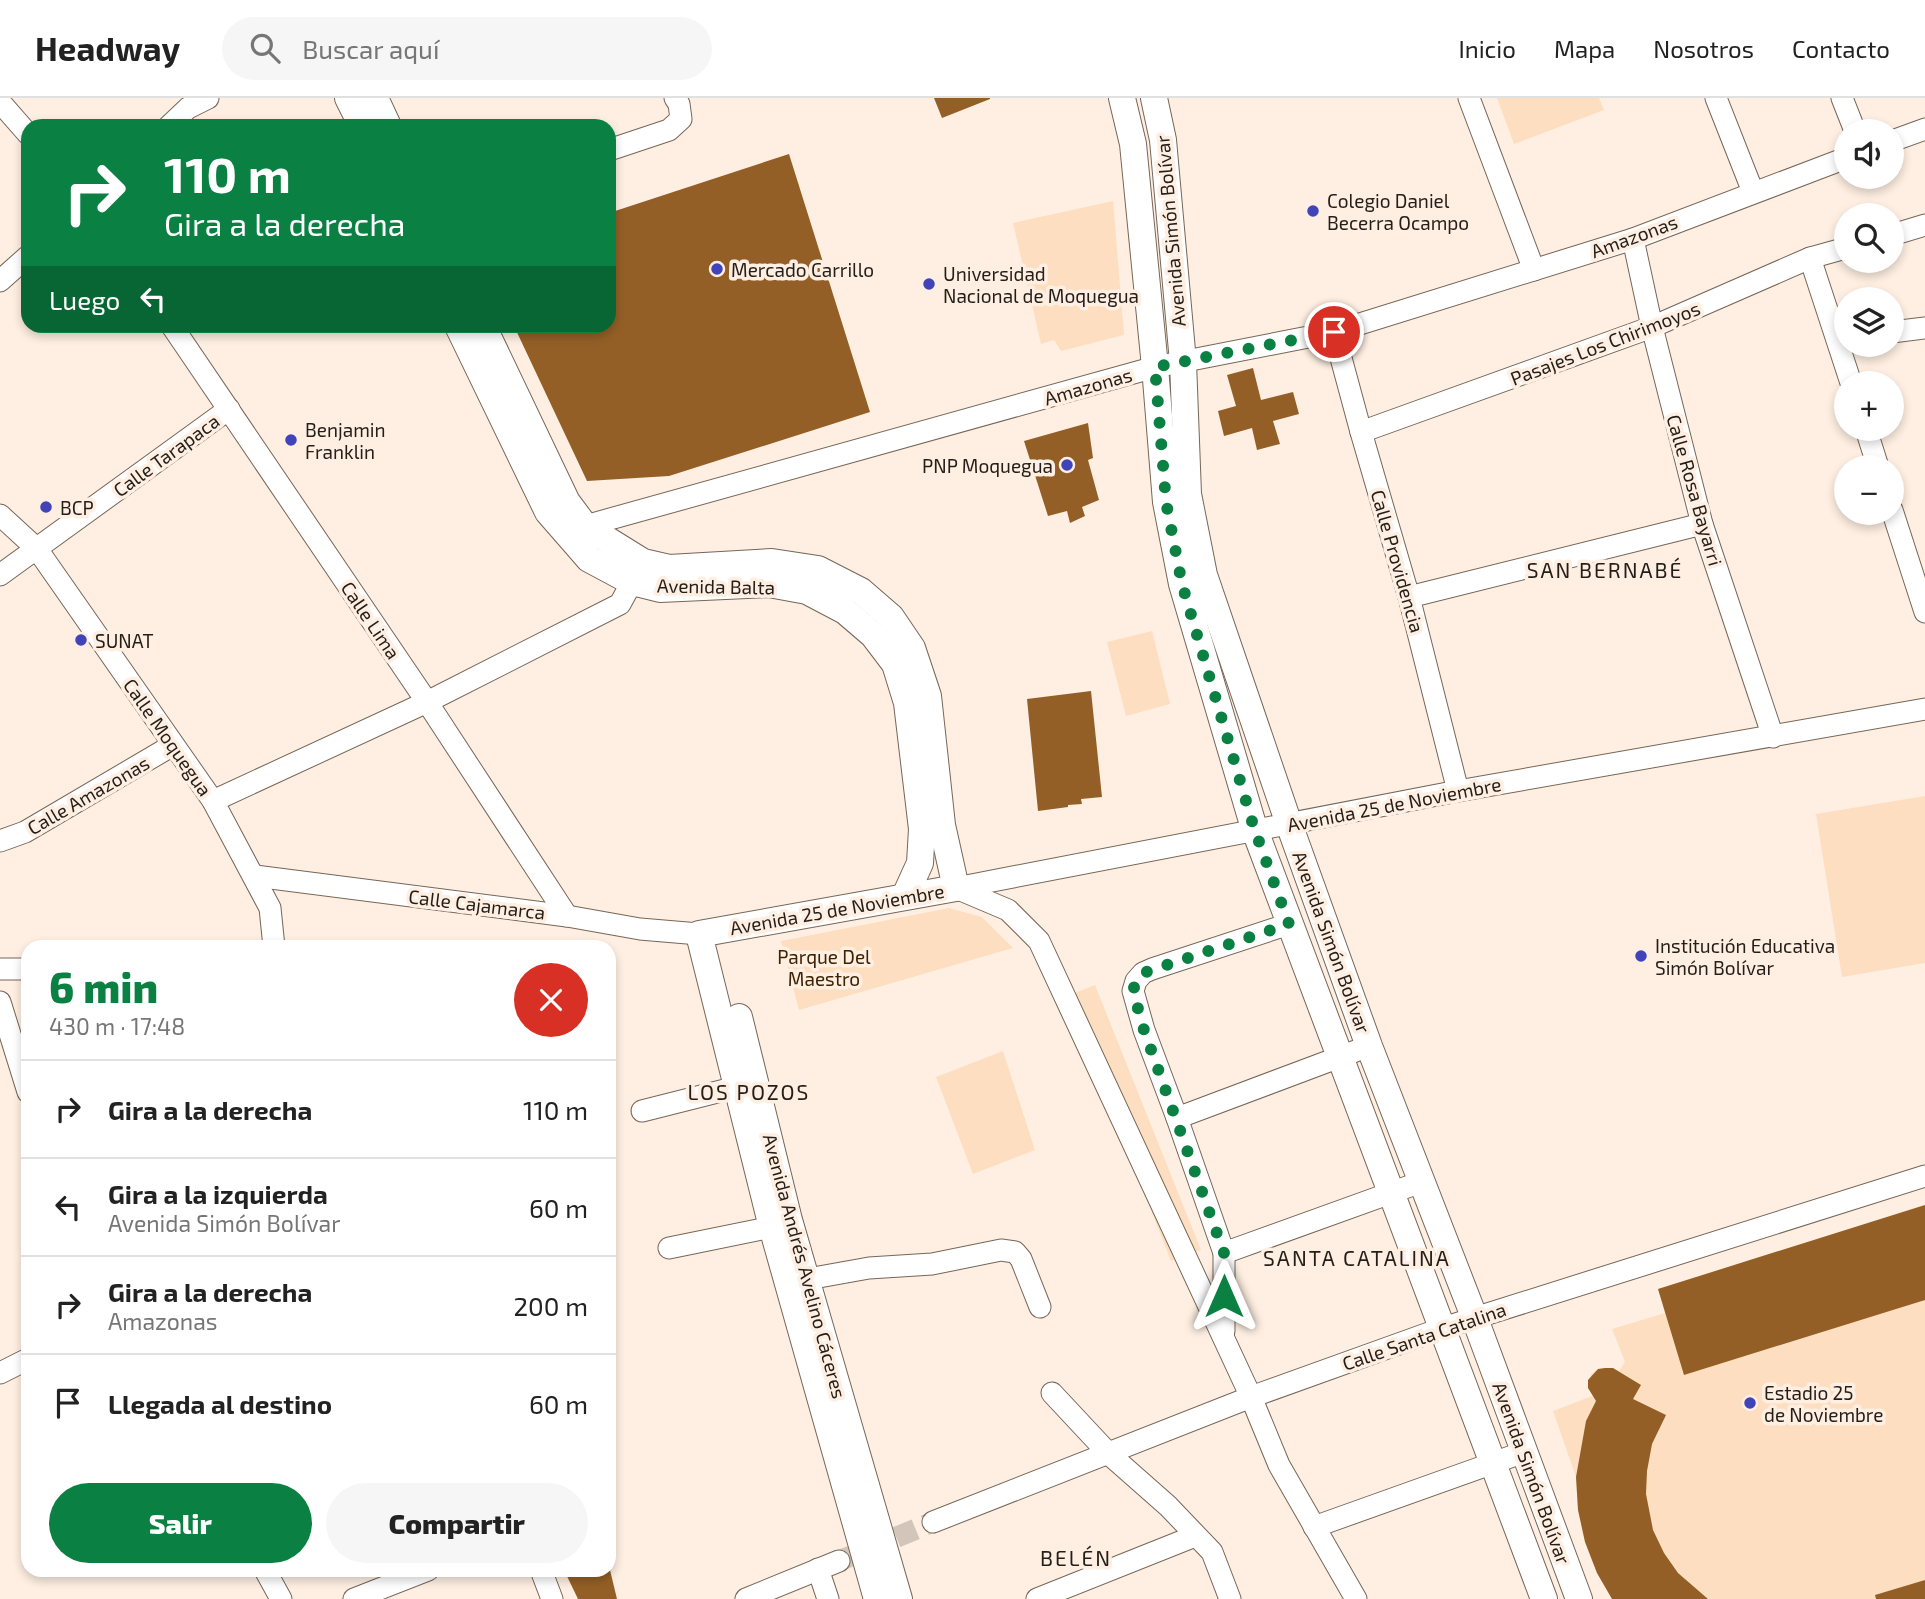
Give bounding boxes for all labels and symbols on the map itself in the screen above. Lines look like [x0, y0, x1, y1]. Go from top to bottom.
street label: Avenida Simón Bolívar [1150, 134, 1190, 328]
place label: Colegio Daniel Becerra Ocampo [1327, 189, 1469, 234]
marker: Colegio Daniel Becerra Ocampo [1305, 203, 1321, 219]
street label: Amazonas [1588, 210, 1680, 262]
place label: Mercado Carrillo [731, 258, 874, 281]
marker: Mercado Carrillo [709, 261, 725, 277]
place label: Universidad Nacional de Moquegua [943, 262, 1139, 307]
marker: Universidad Nacional de Moquegua [921, 276, 937, 292]
street label: Pasajes Los Chirimoyos [1507, 296, 1703, 390]
pin [1304, 302, 1364, 362]
street label: Amazonas [1041, 362, 1135, 410]
street label: Calle Tarapaca [108, 409, 224, 501]
street label: Calle Rosa Bayarri [1662, 412, 1728, 568]
place label: Benjamin Franklin [305, 418, 386, 463]
marker: Benjamin Franklin [283, 432, 299, 448]
place label: PNP Moquegua [922, 454, 1053, 477]
marker: PNP Moquegua [1059, 457, 1075, 473]
street label: Calle Providencia [1367, 487, 1429, 635]
place label: BCP [60, 496, 94, 519]
marker: BCP [38, 499, 54, 515]
district label: SAN BERNABÉ [1527, 557, 1683, 582]
street label: Avenida Balta [657, 573, 775, 599]
street label: Calle Lima [337, 577, 405, 663]
place label: SUNAT [95, 629, 153, 652]
marker: SUNAT [73, 632, 89, 648]
street label: Calle Moquegua [119, 674, 217, 800]
street label: Calle Amazonas [23, 751, 153, 839]
street label: Avenida 25 de Noviembre [1285, 772, 1503, 836]
street label: Avenida Simón Bolívar [1288, 848, 1376, 1036]
street label: Avenida 25 de Noviembre [728, 879, 946, 939]
street label: Calle Cajamarca [407, 884, 547, 924]
place label: Institución Educativa Simón Bolívar [1655, 934, 1835, 979]
park label: Parque Del Maestro [777, 945, 871, 990]
marker: Institución Educativa Simón Bolívar [1633, 948, 1649, 964]
district label: LOS POZOS [688, 1079, 810, 1104]
street label: Avenida Andrés Avelino Cáceres [759, 1131, 851, 1401]
district label: SANTA CATALINA [1263, 1245, 1451, 1270]
position arrow [1187, 1259, 1261, 1333]
street label: Calle Santa Catalina [1339, 1297, 1509, 1375]
street label: Avenida Simón Bolívar [1488, 1379, 1576, 1567]
place label: Estadio 25 de Noviembre [1764, 1381, 1883, 1426]
marker: Estadio 25 de Noviembre [1742, 1395, 1758, 1411]
district label: BELÉN [1040, 1545, 1112, 1570]

